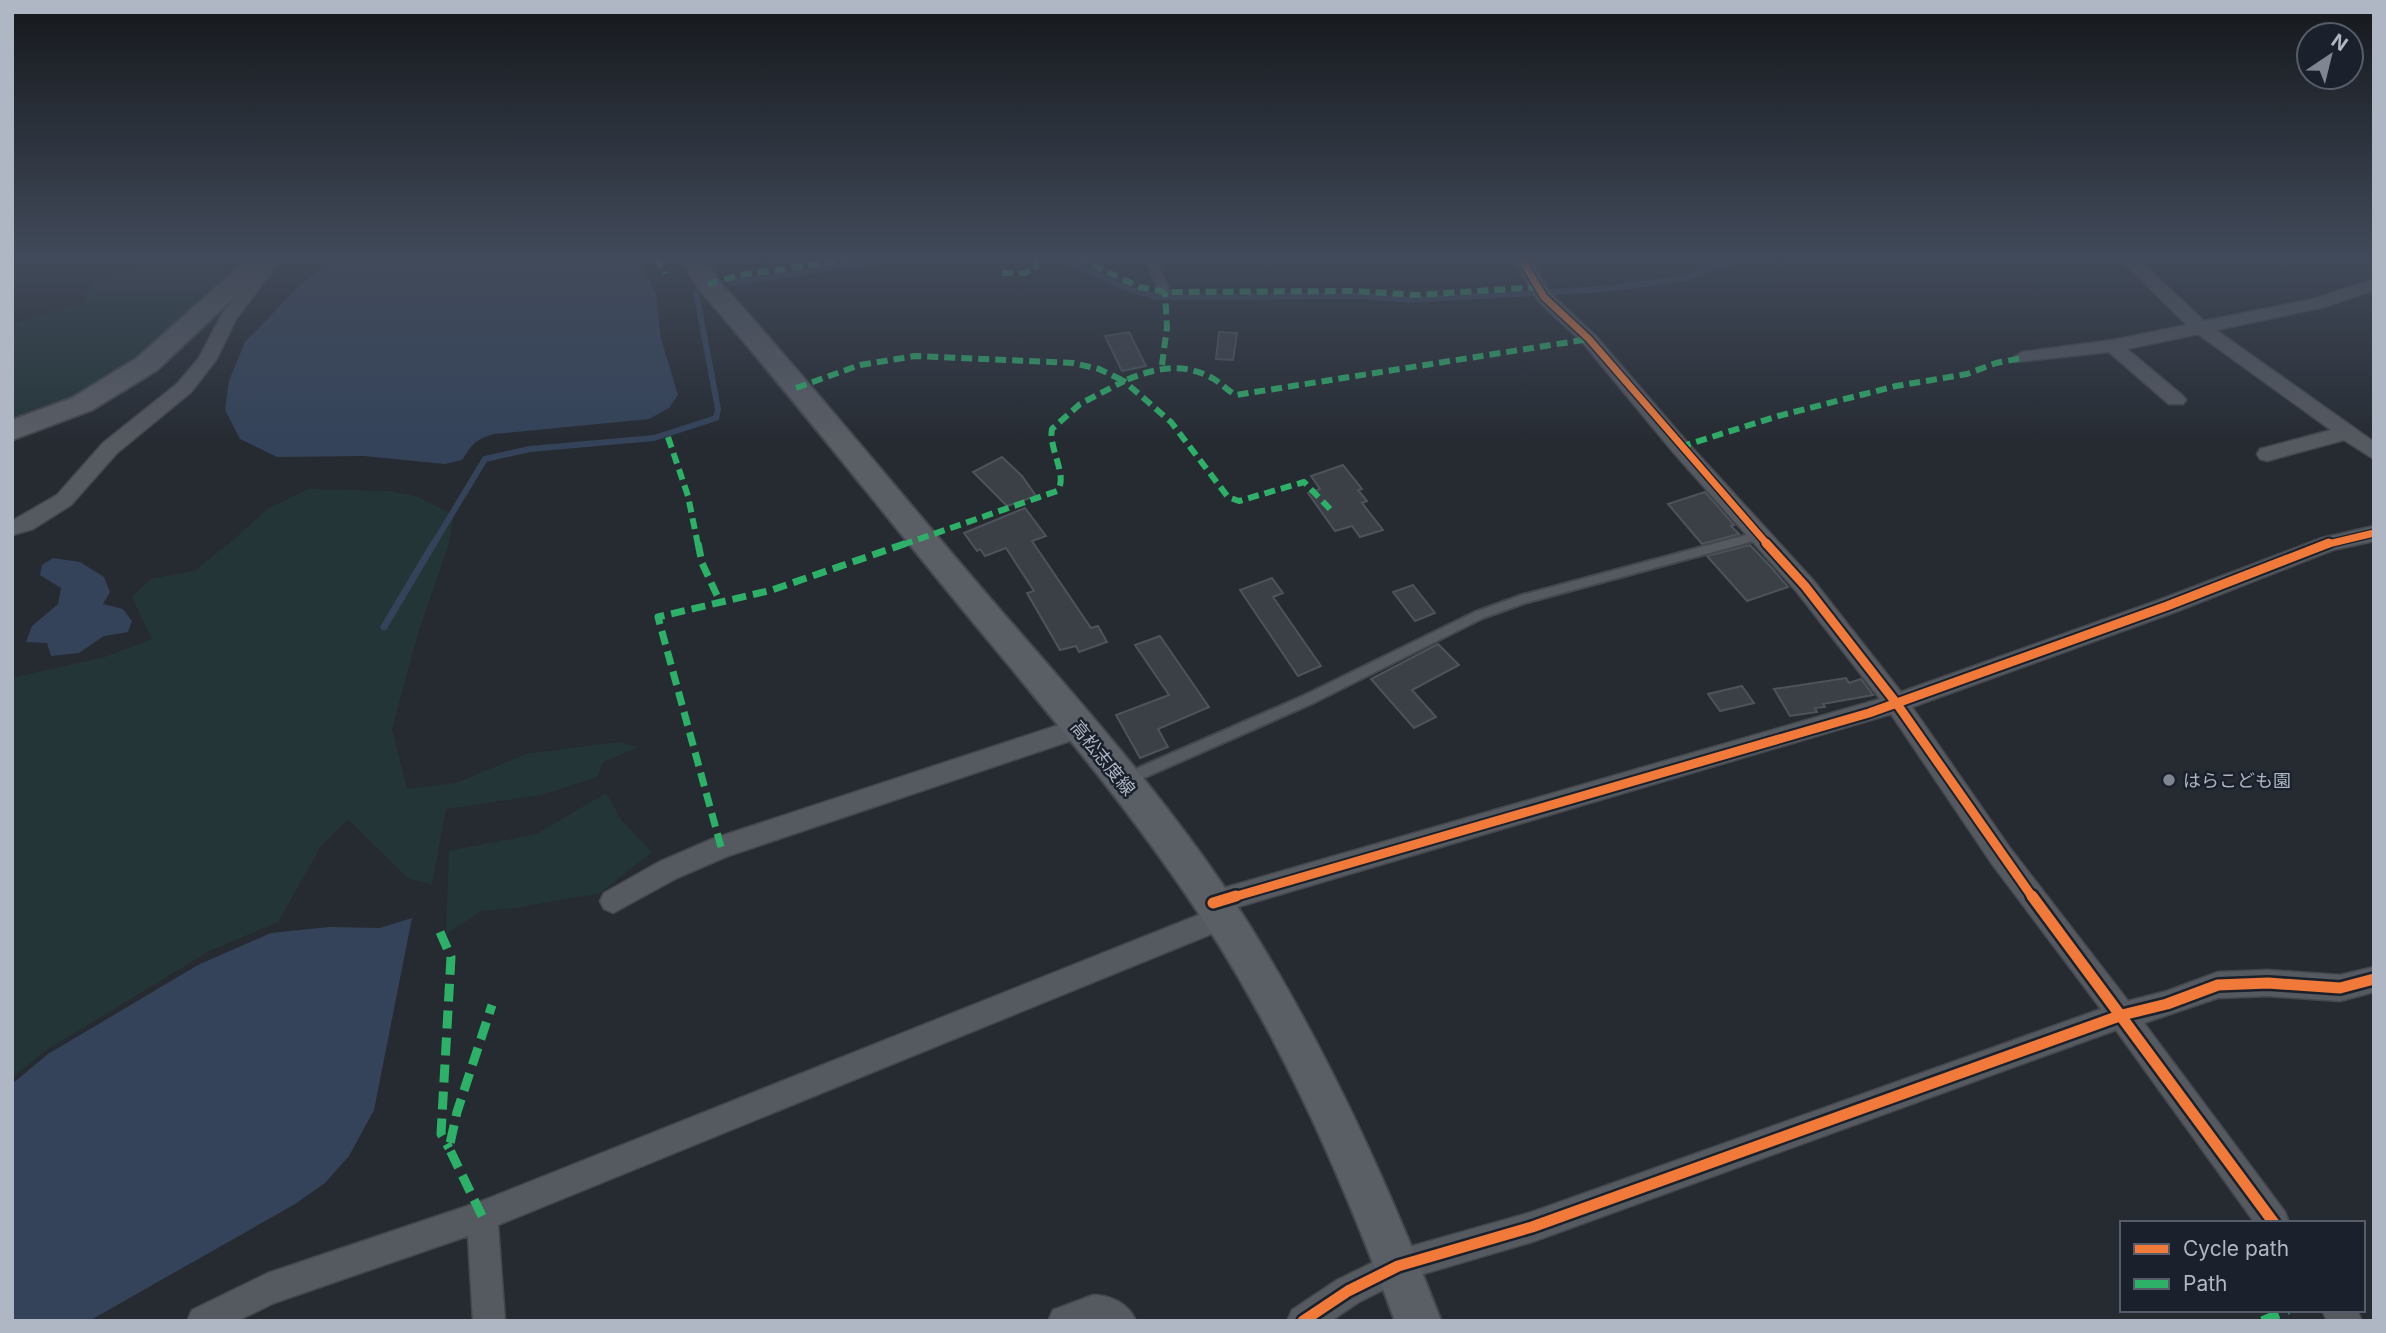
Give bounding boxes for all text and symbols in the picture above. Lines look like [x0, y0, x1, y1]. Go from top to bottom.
north arrow [2295, 21, 2365, 91]
text: N [2327, 29, 2352, 56]
street label: 高松志度線 [1067, 716, 1139, 800]
place label: はらこども園 [2183, 770, 2291, 791]
marker: はらこども園 [2161, 772, 2177, 788]
legend [2120, 1221, 2365, 1312]
text: Cycle path [2183, 1236, 2289, 1261]
text: Path [2183, 1271, 2228, 1296]

